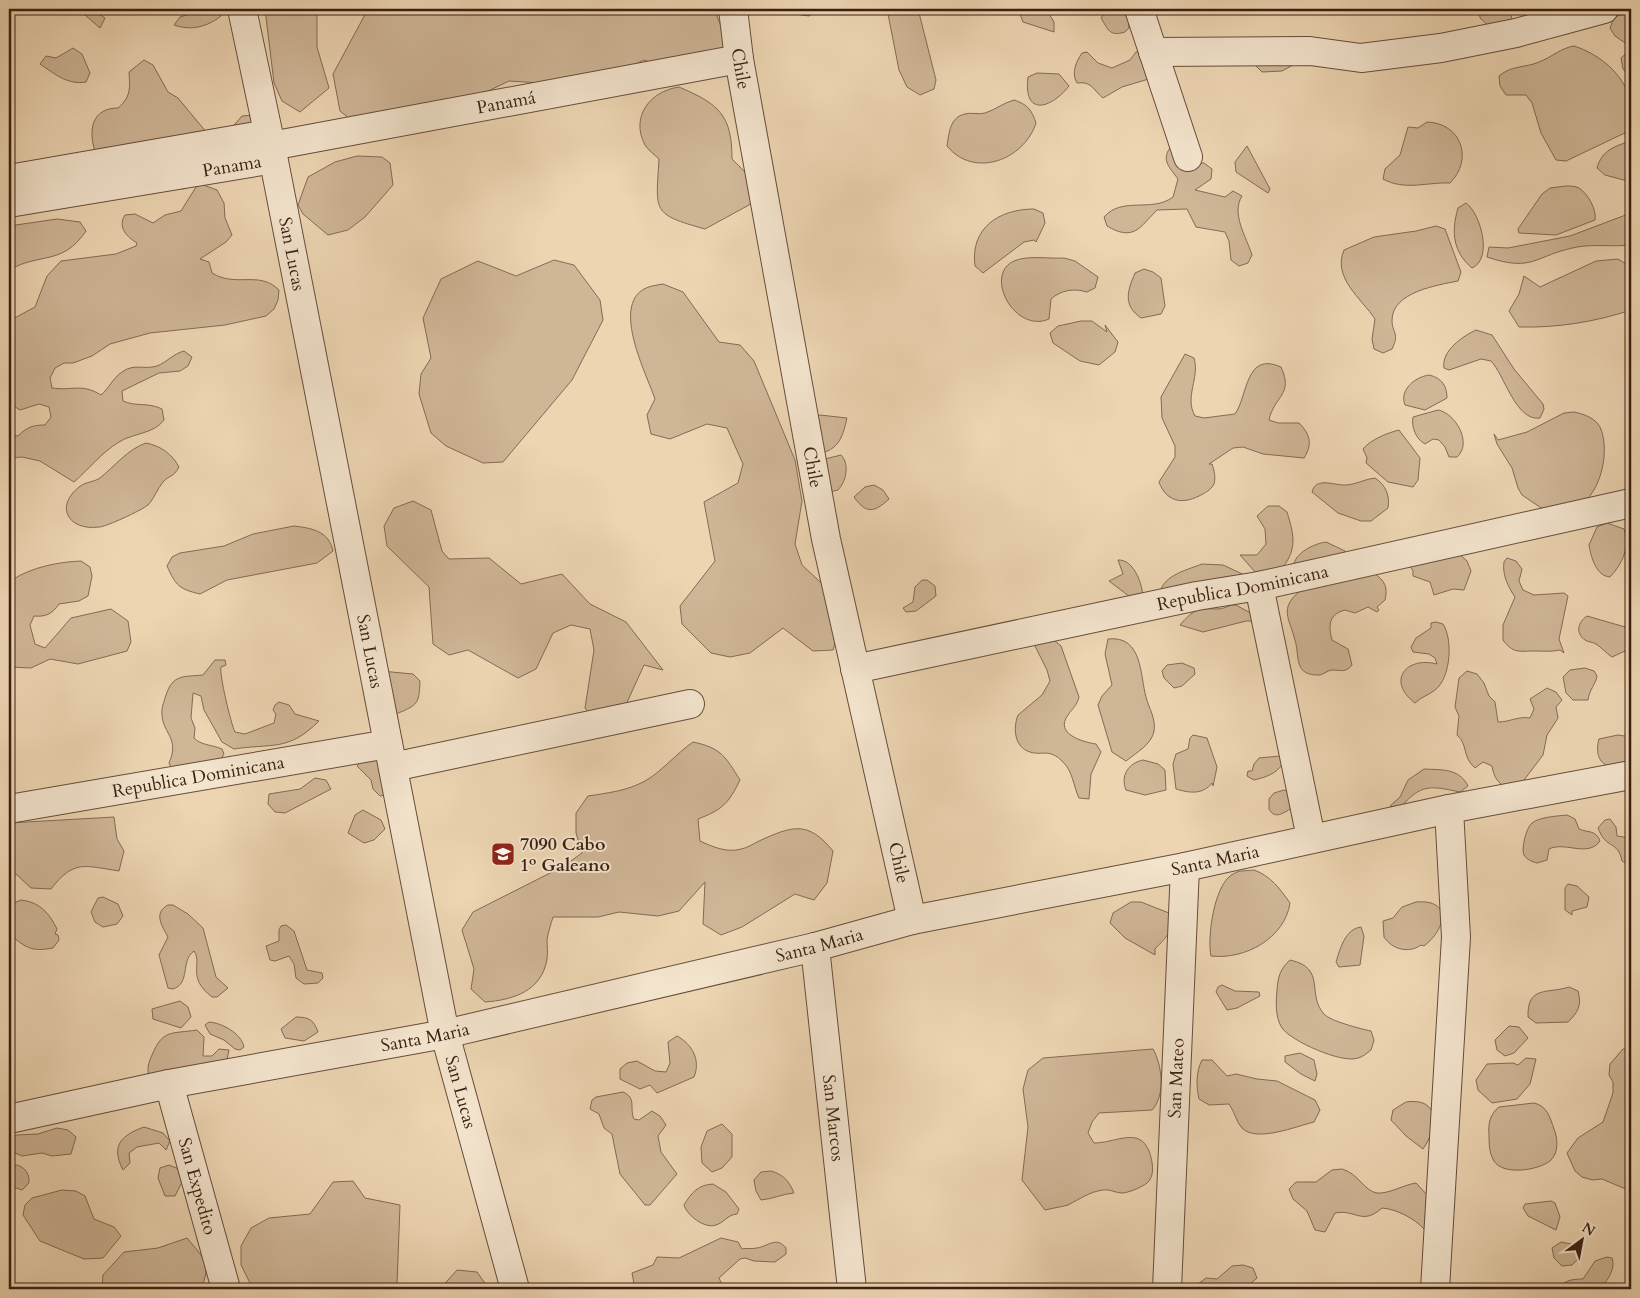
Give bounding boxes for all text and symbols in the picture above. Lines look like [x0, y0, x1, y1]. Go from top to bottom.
street label: Chile [725, 46, 757, 91]
street label: Panamá [474, 85, 538, 120]
street label: Panama [201, 149, 264, 183]
street label: San Lucas [273, 215, 312, 293]
street label: Chile [797, 444, 829, 490]
street label: Republica Dominicana [1154, 558, 1331, 617]
street label: San Lucas [351, 612, 389, 690]
street label: Republica Dominicana [110, 749, 286, 804]
place label: 7090 Cabo 1º Galeano [520, 832, 610, 878]
street label: Santa Maria [1169, 839, 1262, 882]
street label: Chile [882, 840, 916, 886]
school or university icon: 7090 Cabo 1º Galeano [490, 841, 516, 867]
street label: Santa Maria [773, 922, 866, 968]
street label: Santa Maria [379, 1016, 472, 1058]
street label: San Mateo [1162, 1037, 1190, 1119]
street label: San Lucas [439, 1053, 483, 1131]
street label: San Marcos [816, 1073, 851, 1163]
street label: San Expedito [172, 1135, 223, 1238]
north arrow [1558, 1216, 1608, 1266]
text: N [1578, 1218, 1599, 1241]

